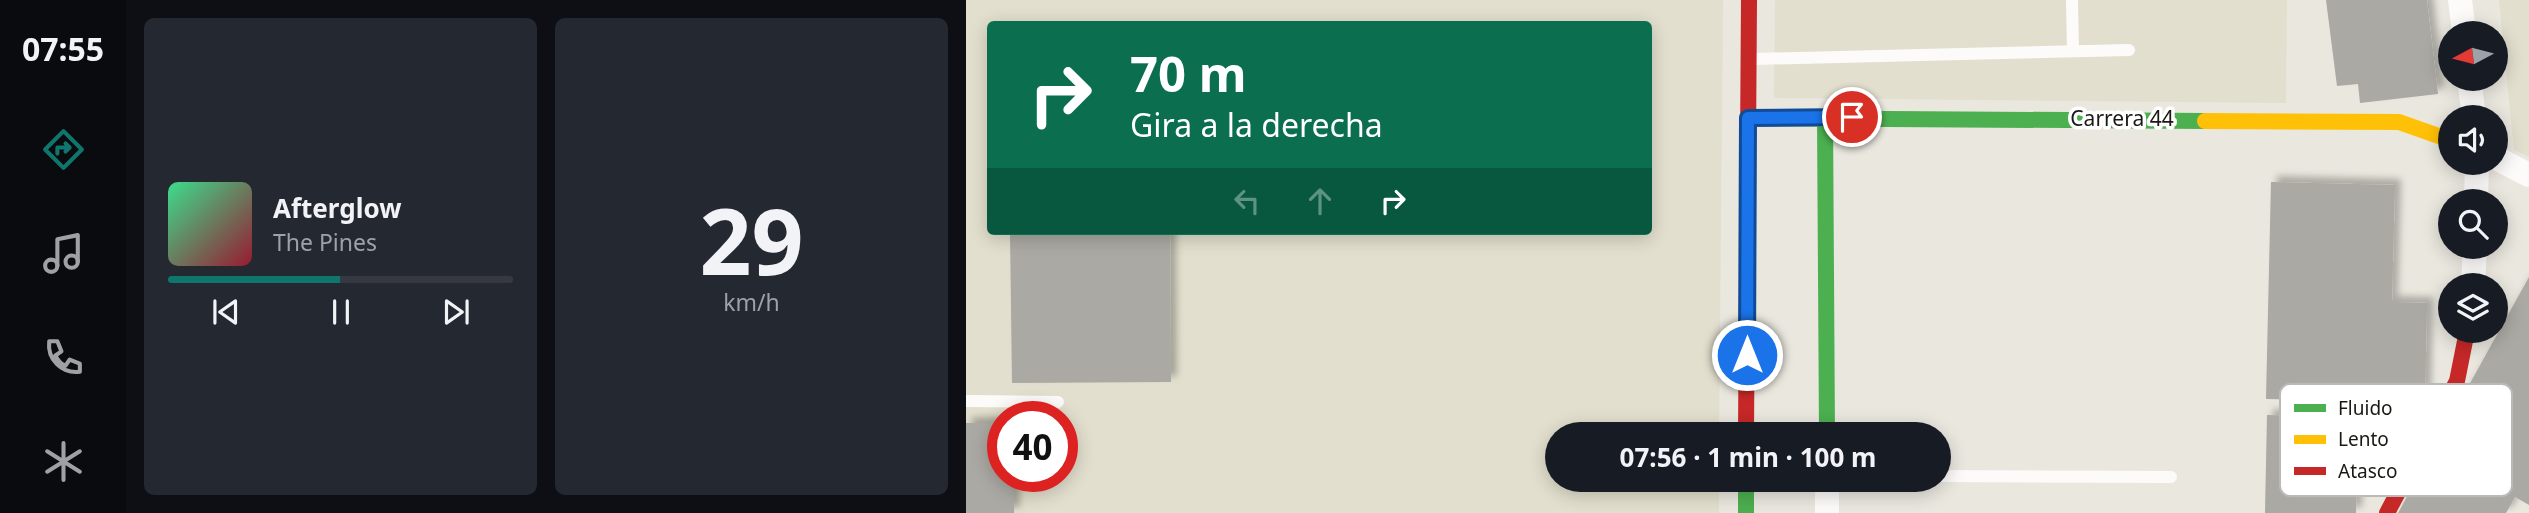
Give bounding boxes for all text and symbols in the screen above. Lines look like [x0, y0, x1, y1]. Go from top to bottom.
north arrow [2438, 21, 2508, 91]
map controls [2438, 21, 2508, 343]
text: 07:55 [22, 27, 104, 70]
text: 70 m [1130, 40, 1247, 106]
icon: right [1015, 49, 1106, 140]
pin [1822, 87, 1882, 147]
icon: arrive [1833, 98, 1871, 136]
text: Gira a la derecha [1130, 103, 1383, 146]
street label: Carrera 44 [2070, 104, 2174, 132]
button: sound [2438, 105, 2508, 175]
icon: directions [39, 125, 88, 174]
text: 29 [699, 178, 804, 302]
icon: left [1228, 182, 1266, 220]
icon: ahead [1301, 182, 1339, 220]
icon: right [1374, 182, 1412, 220]
button: search [2438, 189, 2508, 259]
text: Afterglow [273, 190, 401, 226]
text: The Pines [273, 226, 377, 258]
icon: music [39, 229, 88, 278]
button: layers [2438, 273, 2508, 343]
text: km/h [723, 286, 780, 318]
icon: previous [207, 293, 245, 331]
icon: pause [322, 293, 360, 331]
icon: next [437, 293, 475, 331]
position arrow [1710, 318, 1784, 392]
icon: phone [39, 333, 88, 382]
legend [2280, 384, 2512, 496]
text: Fluido [2338, 395, 2393, 421]
speed limit sign: 40 [987, 401, 1078, 492]
text: Lento [2338, 426, 2389, 452]
icon: climate [39, 437, 88, 486]
text: 07:56 · 1 min · 100 m [1620, 439, 1876, 475]
text: Atasco [2338, 458, 2397, 484]

